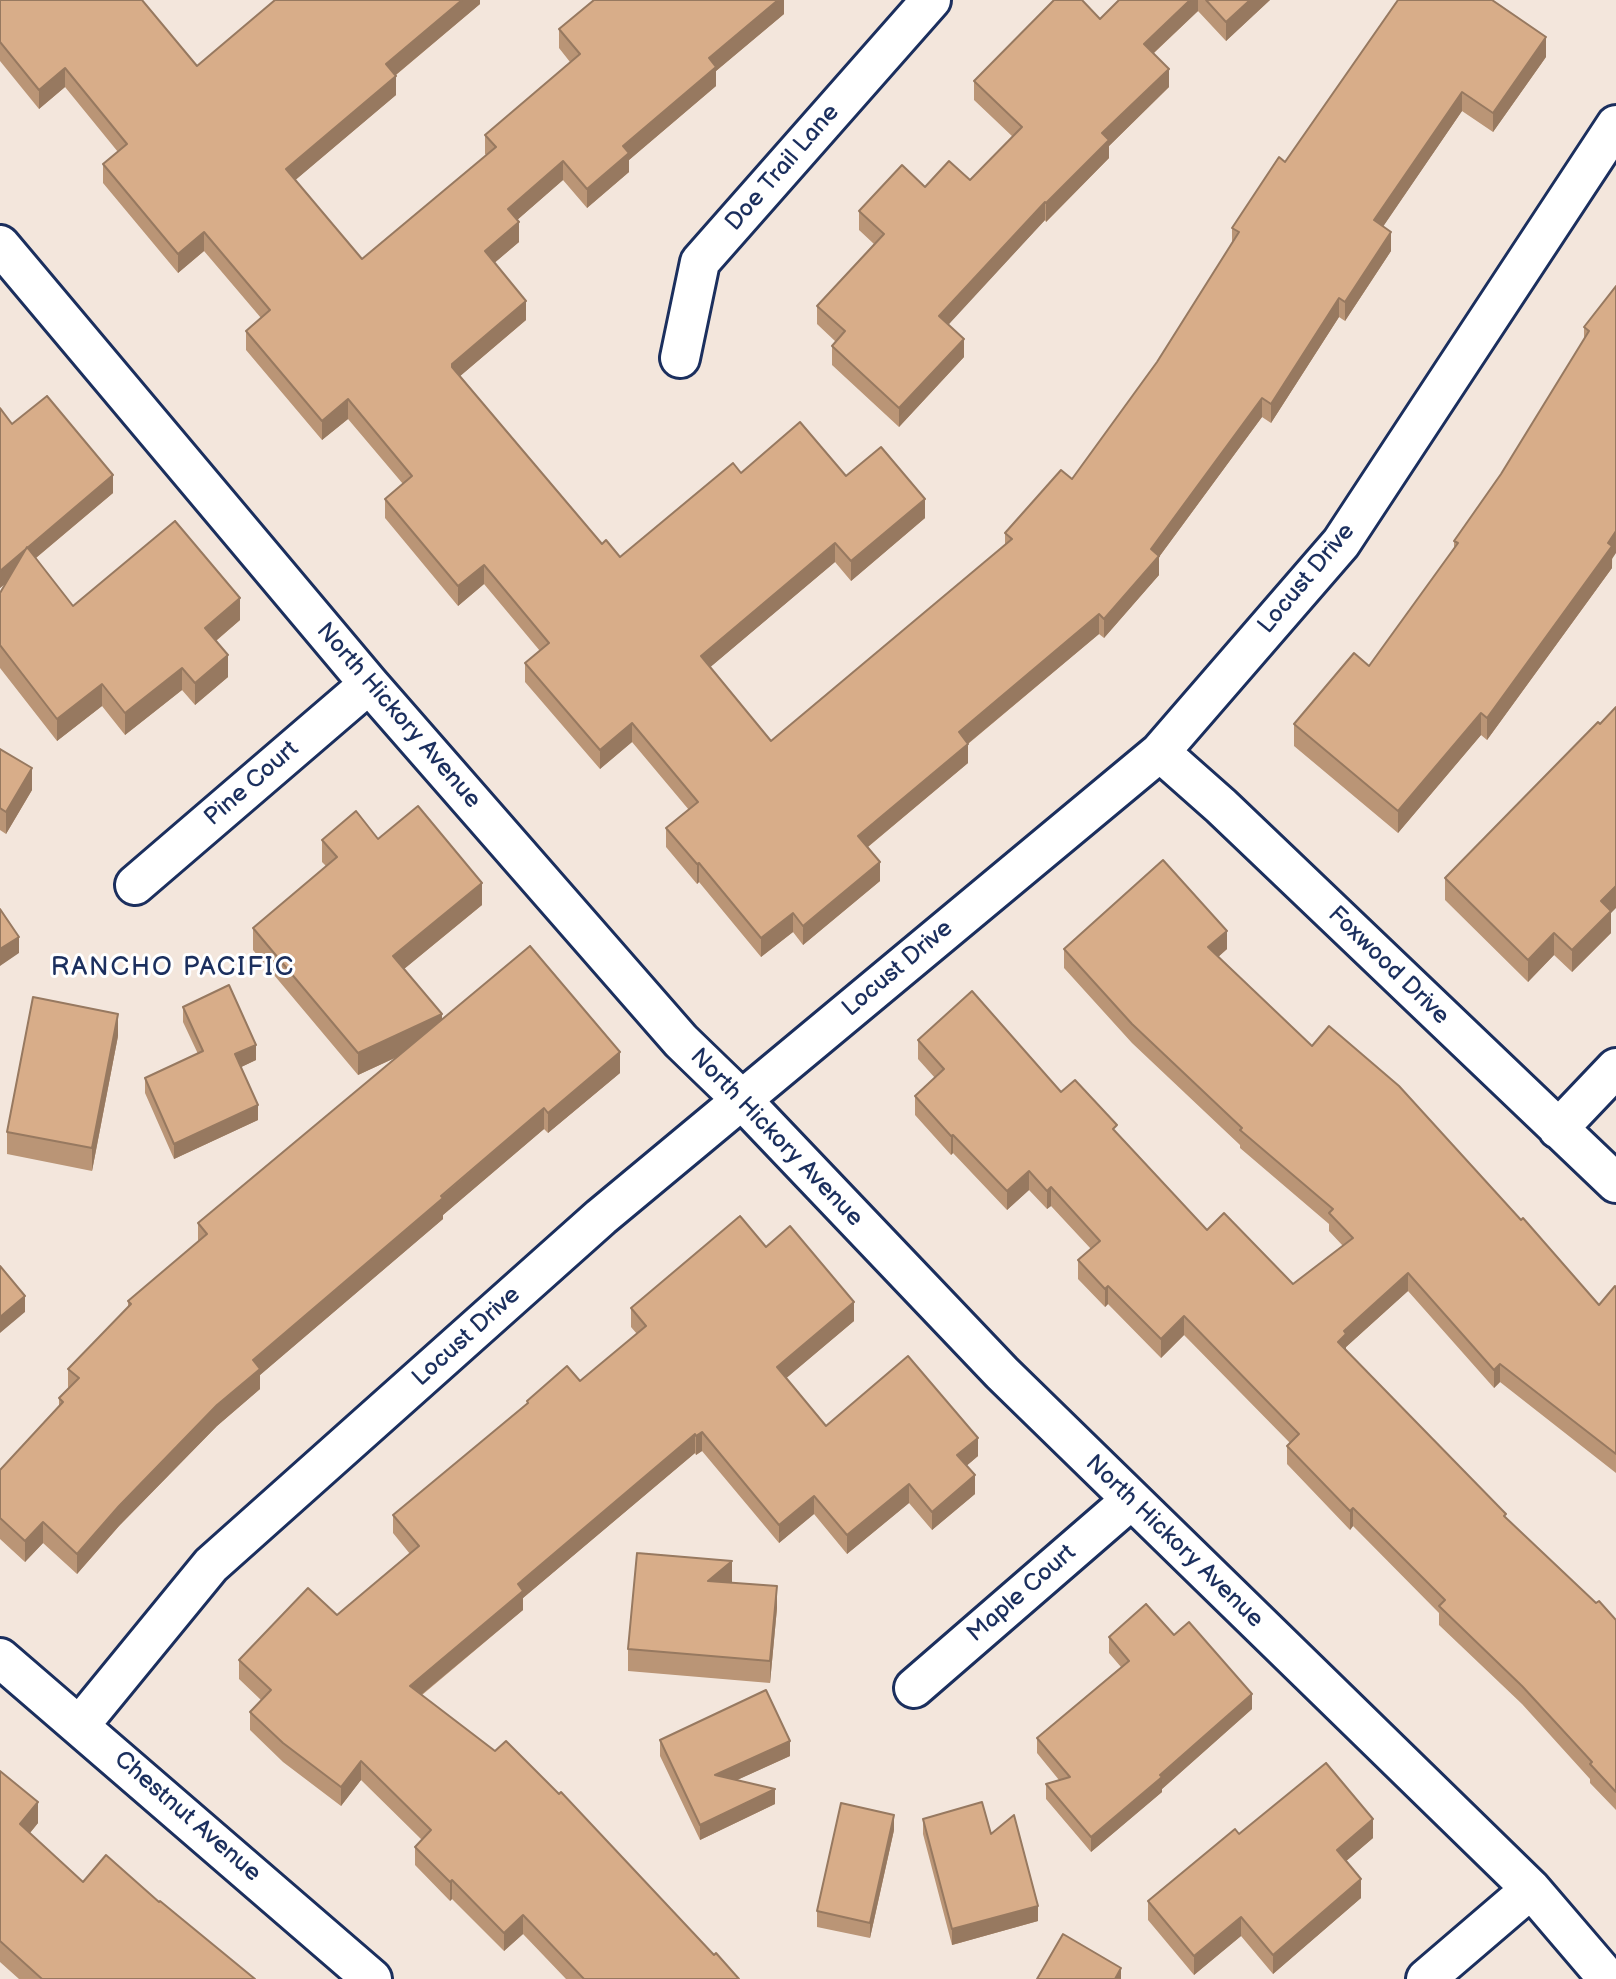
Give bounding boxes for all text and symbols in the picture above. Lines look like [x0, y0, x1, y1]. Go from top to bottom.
street label: Doe Trail Lane [720, 99, 846, 237]
street label: Locust Drive [1253, 518, 1361, 640]
street label: North Hickory Avenue [310, 617, 486, 815]
street label: Pine Court [199, 735, 305, 833]
street label: Foxwood Drive [1321, 901, 1455, 1031]
street label: Locust Drive [837, 915, 959, 1023]
district label: RANCHO PACIFIC [52, 952, 294, 984]
street label: North Hickory Avenue [684, 1043, 868, 1233]
street label: Locust Drive [407, 1281, 527, 1393]
street label: North Hickory Avenue [1079, 1450, 1269, 1634]
street label: Maple Court [962, 1539, 1082, 1649]
street label: Chestnut Avenue [108, 1745, 266, 1889]

